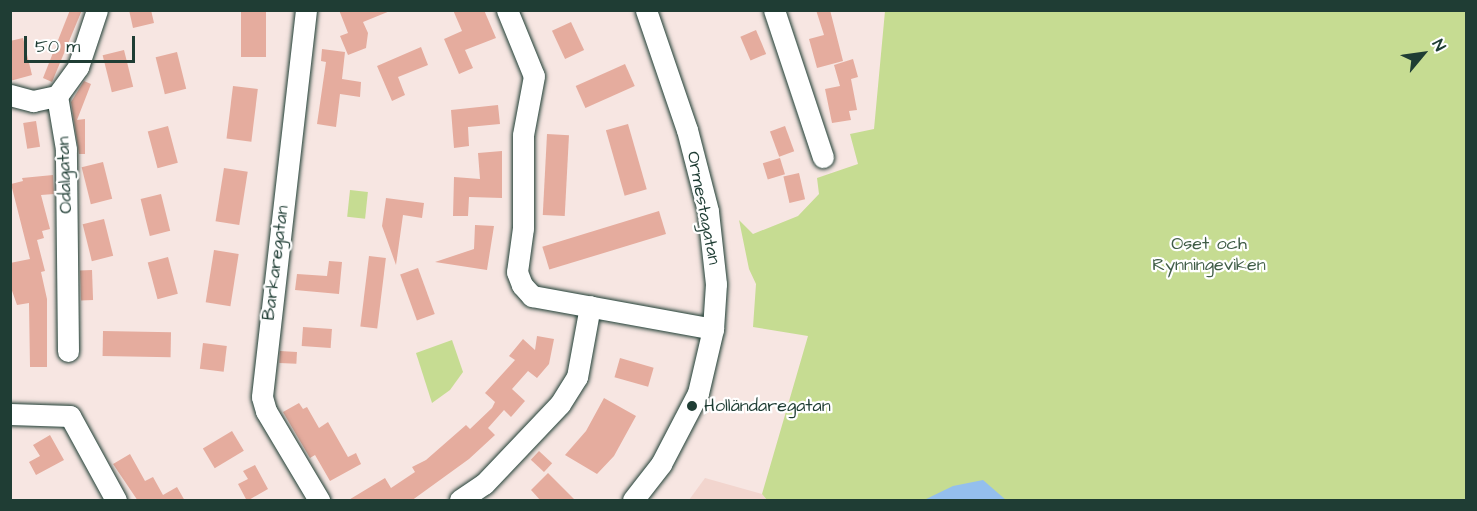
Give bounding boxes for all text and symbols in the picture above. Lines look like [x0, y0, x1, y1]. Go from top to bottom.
scale bar [27, 24, 138, 62]
north arrow [1393, 24, 1453, 84]
text: 50 m [35, 34, 80, 59]
text: N [1427, 36, 1451, 55]
street label: Odalgatan [53, 136, 77, 214]
street label: Ormestagatan [681, 149, 725, 267]
street label: Barkaregatan [258, 204, 294, 322]
park label: Oset och Rynningeviken [1152, 234, 1266, 276]
place label: Holländaregatan [704, 395, 831, 417]
marker: Holländaregatan [685, 399, 699, 413]

